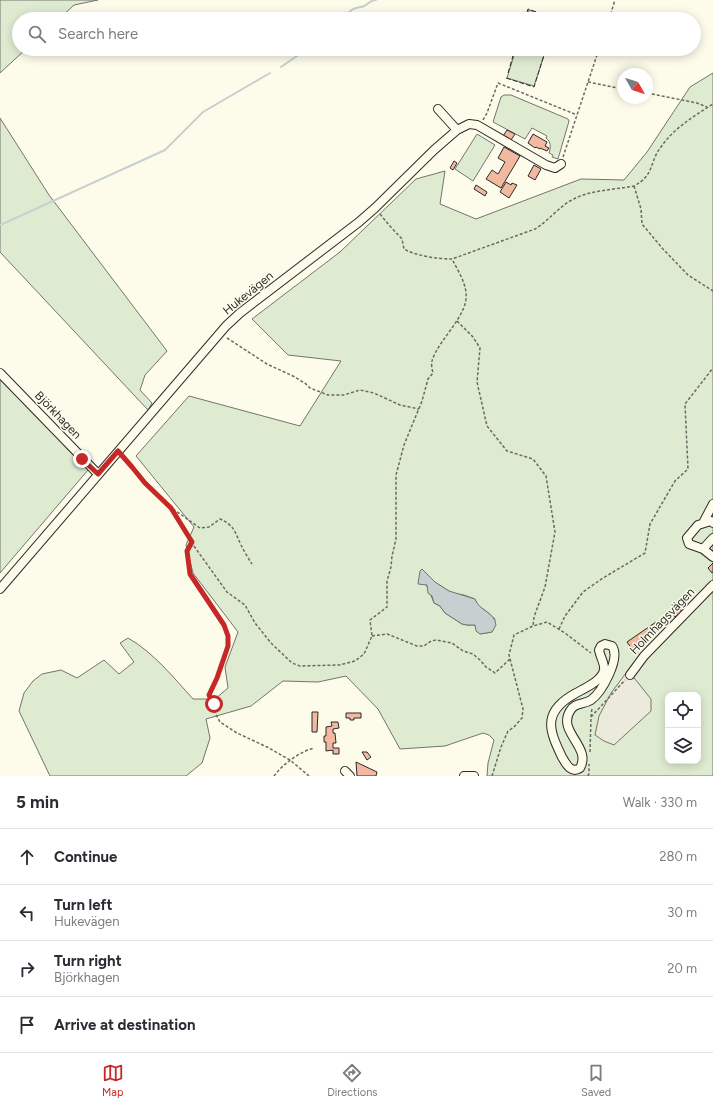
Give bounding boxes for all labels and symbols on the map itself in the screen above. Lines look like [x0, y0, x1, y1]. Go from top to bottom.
north arrow [617, 68, 653, 104]
street label: Hukevägen [220, 268, 276, 317]
street label: Björkhagen [32, 388, 84, 442]
route end [73, 450, 91, 468]
street label: Holmhagsvägen [627, 585, 697, 657]
route start [205, 695, 223, 713]

